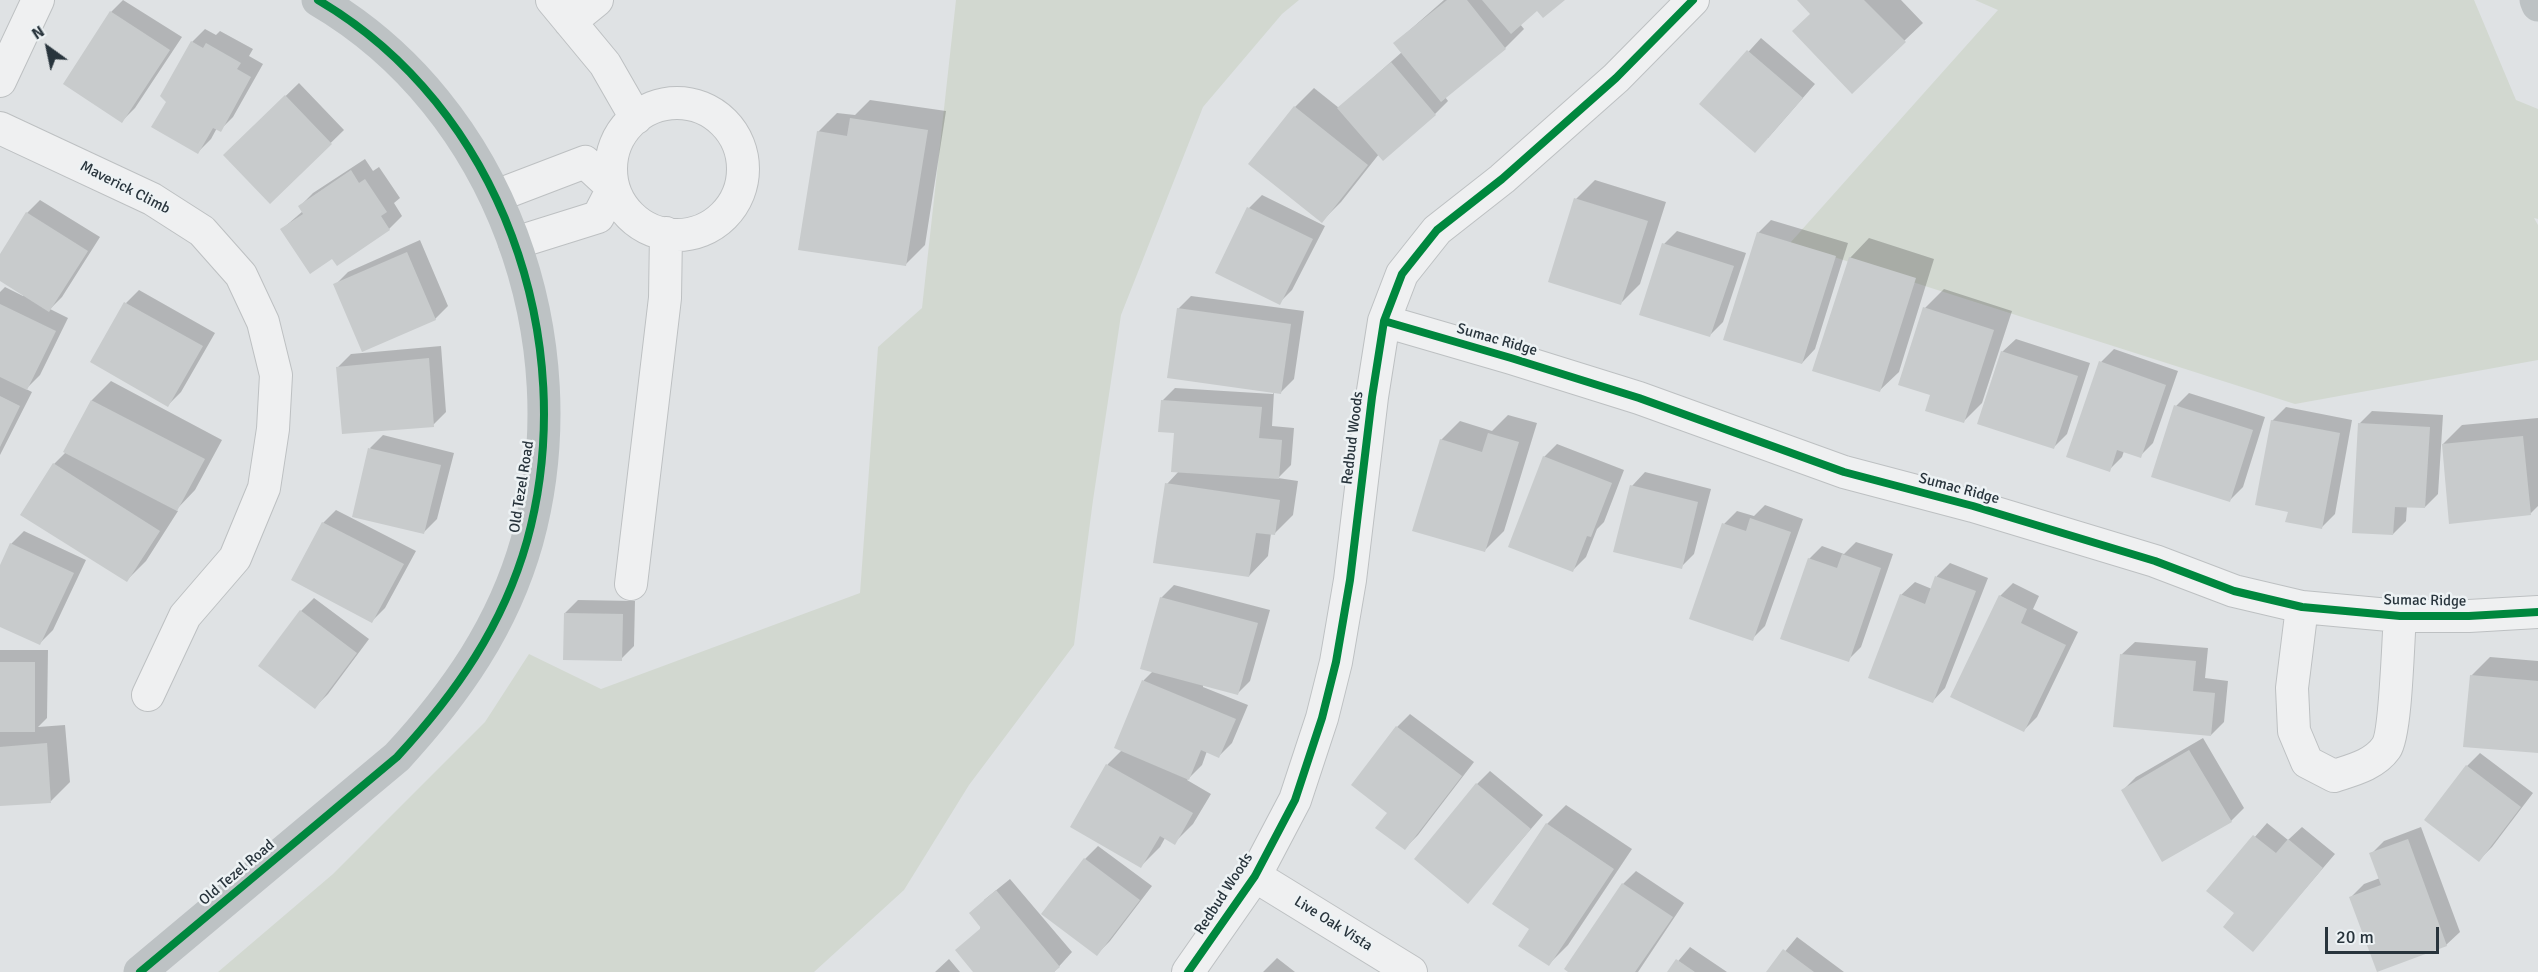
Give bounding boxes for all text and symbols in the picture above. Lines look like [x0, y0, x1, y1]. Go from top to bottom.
north arrow [18, 18, 78, 78]
text: N [28, 21, 48, 44]
street label: Maverick Climb [77, 158, 173, 218]
street label: Sumac Ridge [1455, 320, 1539, 360]
street label: Redbud Woods [1338, 390, 1368, 486]
street label: Old Tezel Road [506, 440, 538, 534]
street label: Sumac Ridge [1917, 470, 2001, 508]
street label: Sumac Ridge [2383, 591, 2467, 611]
street label: Old Tezel Road [196, 836, 278, 910]
street label: Redbud Woods [1191, 850, 1257, 938]
street label: Live Oak Vista [1290, 893, 1376, 955]
scale bar [2328, 915, 2442, 953]
text: 20 m [2336, 926, 2374, 948]

